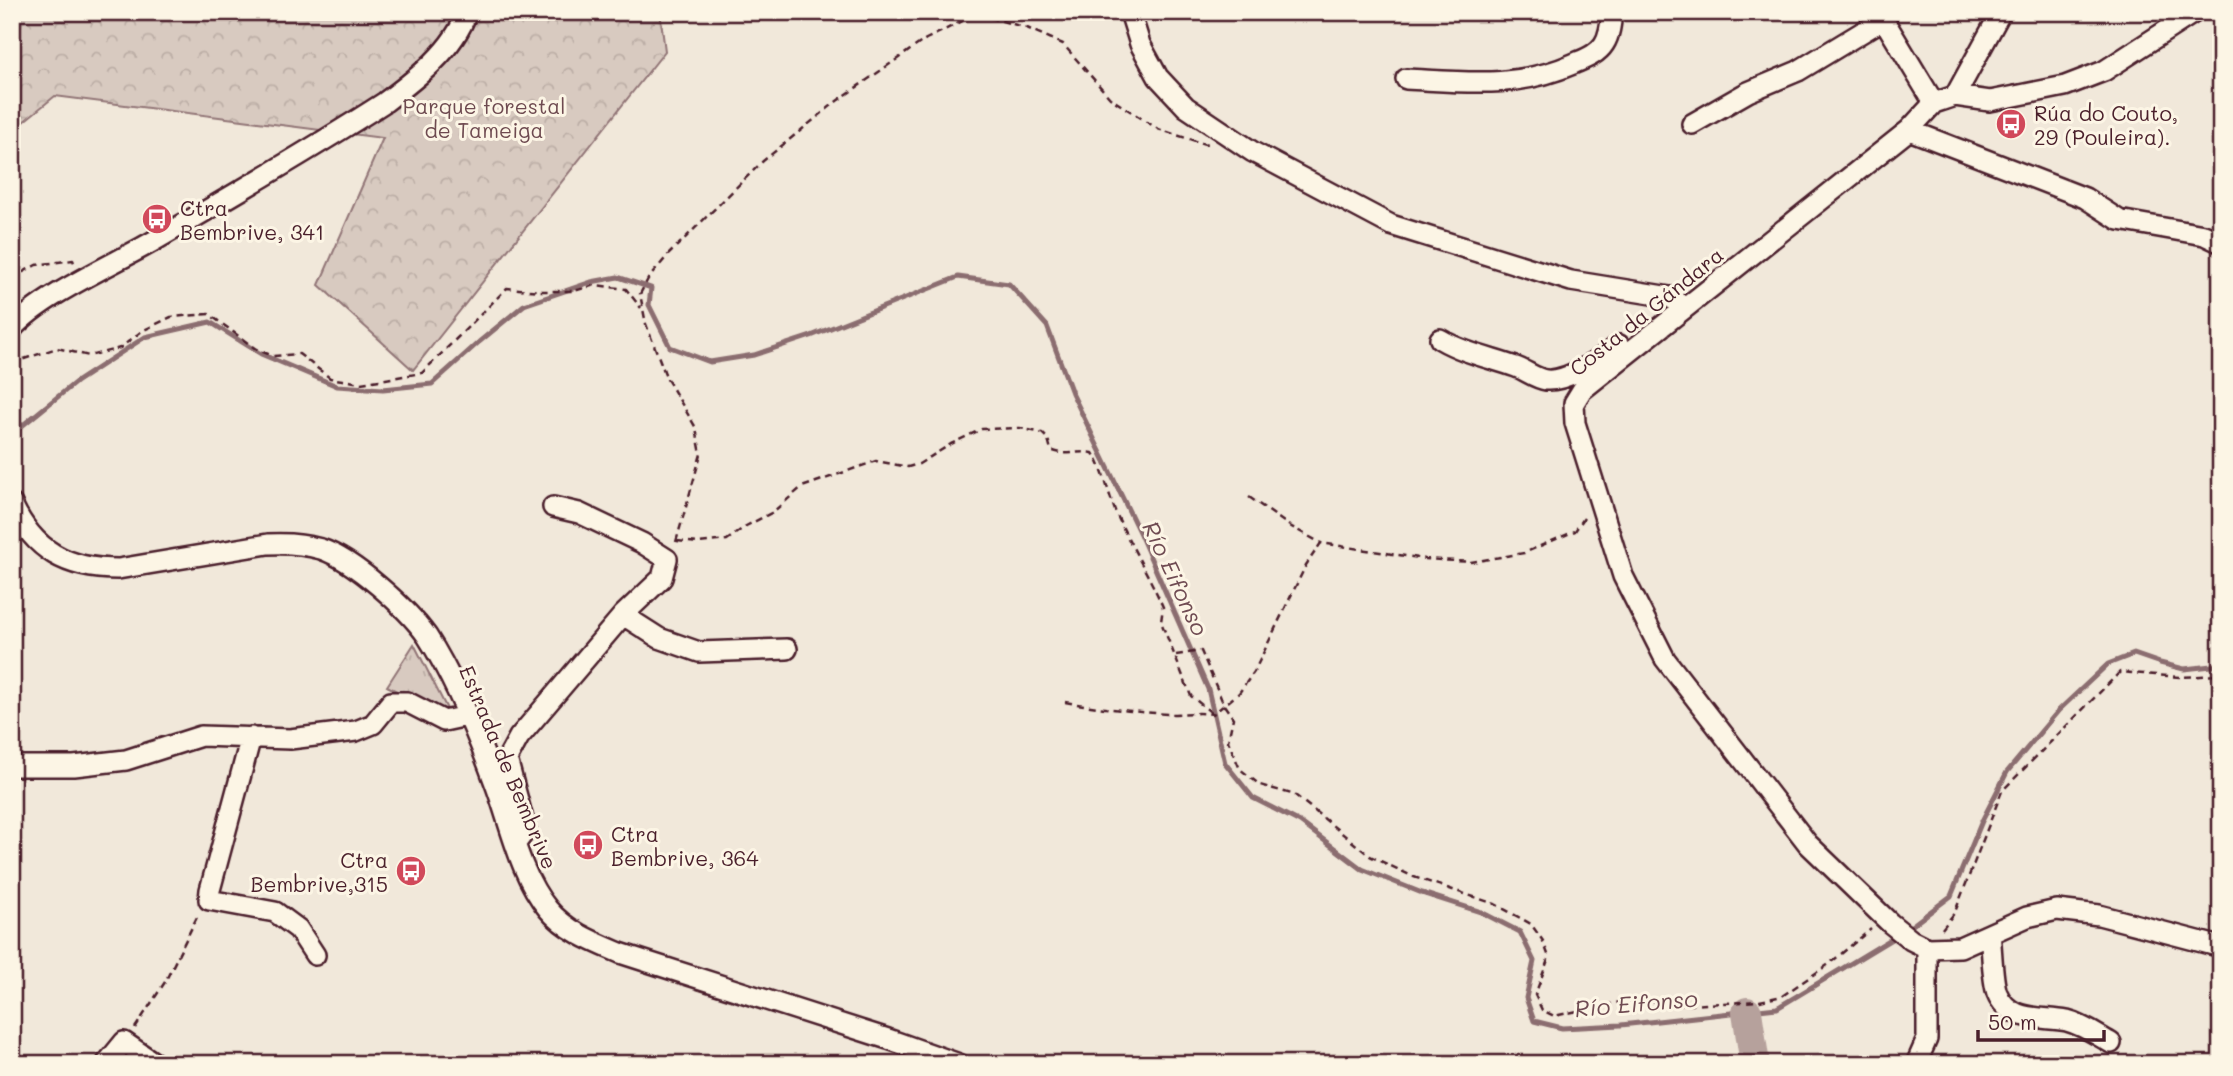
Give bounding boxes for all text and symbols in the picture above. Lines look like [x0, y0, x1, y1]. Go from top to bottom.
park label: Parque forestal de Tameiga [402, 92, 566, 143]
place label: Rúa do Couto, 29 (Pouleira). [2034, 99, 2178, 150]
bus stop icon: Rúa do Couto, 29 (Pouleira). [1994, 107, 2028, 141]
place label: Ctra Bembrive, 341 [180, 194, 324, 245]
bus stop icon: Ctra Bembrive, 341 [140, 202, 174, 236]
street label: Costa da Gándara [1564, 241, 1728, 381]
water label: Río Eifonso [1136, 516, 1216, 640]
street label: Estrada de Bembrive [454, 661, 564, 873]
place label: Ctra Bembrive, 364 [611, 820, 759, 871]
bus stop icon: Ctra Bembrive, 364 [571, 828, 605, 862]
place label: Ctra Bembrive,315 [251, 846, 388, 897]
bus stop icon: Ctra Bembrive,315 [394, 854, 428, 888]
water label: Río Eifonso [1573, 983, 1699, 1023]
scale bar [1978, 999, 2104, 1043]
text: 50 m [1988, 1008, 2037, 1035]

